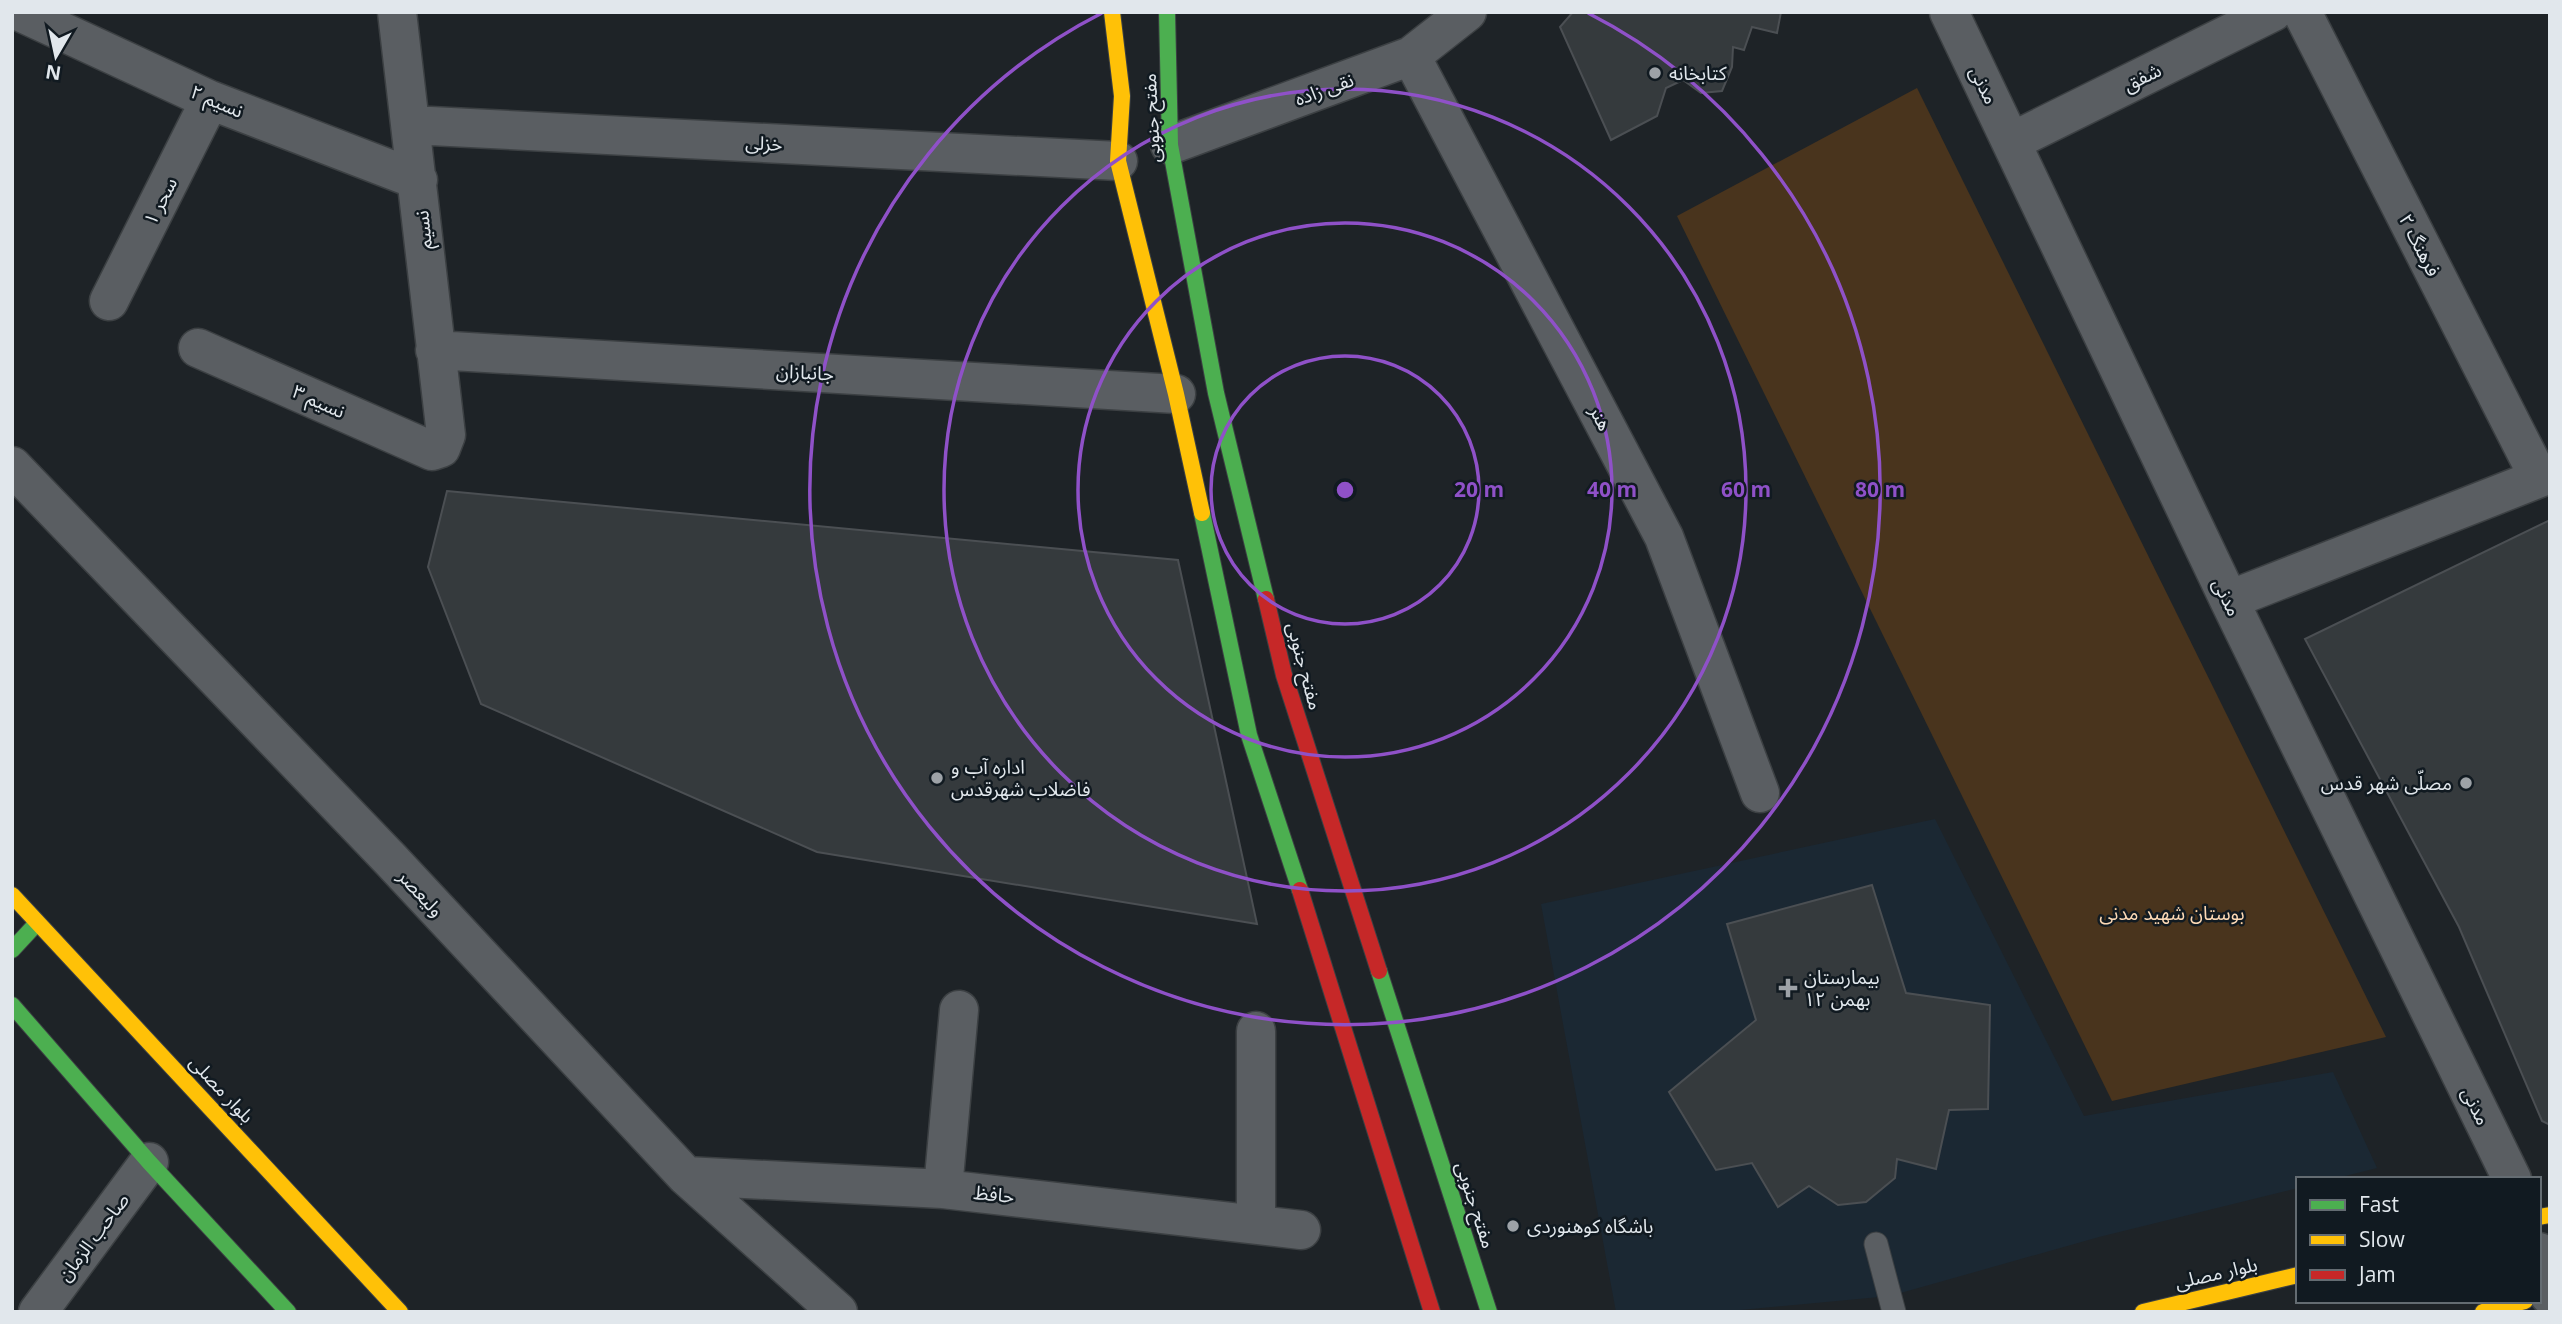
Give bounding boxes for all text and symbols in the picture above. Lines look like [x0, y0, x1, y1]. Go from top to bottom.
north arrow [21, 21, 91, 91]
street label: شفق [2118, 57, 2166, 97]
text: N [44, 59, 63, 87]
place label: کتابخانه [1669, 60, 1728, 86]
street label: مدنی [1964, 62, 2004, 108]
marker: کتابخانه [1647, 65, 1663, 81]
street label: نقی زاده [1291, 66, 1357, 112]
street label: مفتح جنوبی [1136, 73, 1168, 163]
street label: نسیم ۲ [186, 78, 247, 126]
street label: خزلی [745, 129, 783, 157]
street label: سحر ۱ [137, 173, 183, 229]
street label: نسیم [408, 209, 440, 251]
street label: فرهنگ ۲ [2393, 209, 2447, 281]
street label: جانبازان [775, 358, 835, 386]
street label: نسیم ۳ [288, 378, 349, 426]
street label: هنر [1583, 400, 1618, 435]
text: 20 m [1454, 475, 1504, 503]
text: 40 m [1587, 475, 1637, 503]
text: 60 m [1721, 475, 1771, 503]
text: 80 m [1855, 475, 1905, 503]
centre of rings [1333, 478, 1357, 502]
street label: مدنی [2207, 574, 2247, 620]
street label: مفتح جنوبی [1279, 619, 1329, 713]
place label: اداره آب و فاضلاب شهرقدس [951, 754, 1090, 802]
place label: مصلّی شهر قدس [2321, 769, 2452, 796]
marker: اداره آب و فاضلاب شهرقدس [929, 770, 945, 786]
marker: مصلّی شهر قدس [2458, 775, 2474, 791]
street label: ولیعصر [392, 863, 450, 922]
park label: بوستان شهید مدنی [2099, 900, 2245, 926]
place label: بیمارستان ۱۲ بهمن [1804, 964, 1880, 1012]
marker: بیمارستان ۱۲ بهمن [1778, 978, 1798, 998]
street label: بلوار مصلی [184, 1049, 260, 1129]
street label: مدنی [2456, 1083, 2496, 1129]
street label: مفتح جنوبی [1448, 1158, 1502, 1252]
legend [2296, 1177, 2541, 1303]
street label: حافظ [972, 1179, 1016, 1209]
street label: صاحب الزمان [51, 1188, 135, 1286]
text: Fast [2359, 1190, 2399, 1218]
place label: باشگاه کوهنوردی [1527, 1213, 1653, 1239]
marker: باشگاه کوهنوردی [1505, 1218, 1521, 1234]
text: Slow [2359, 1225, 2405, 1253]
street label: بلوار مصلی [2172, 1251, 2260, 1295]
text: Jam [2357, 1260, 2396, 1288]

